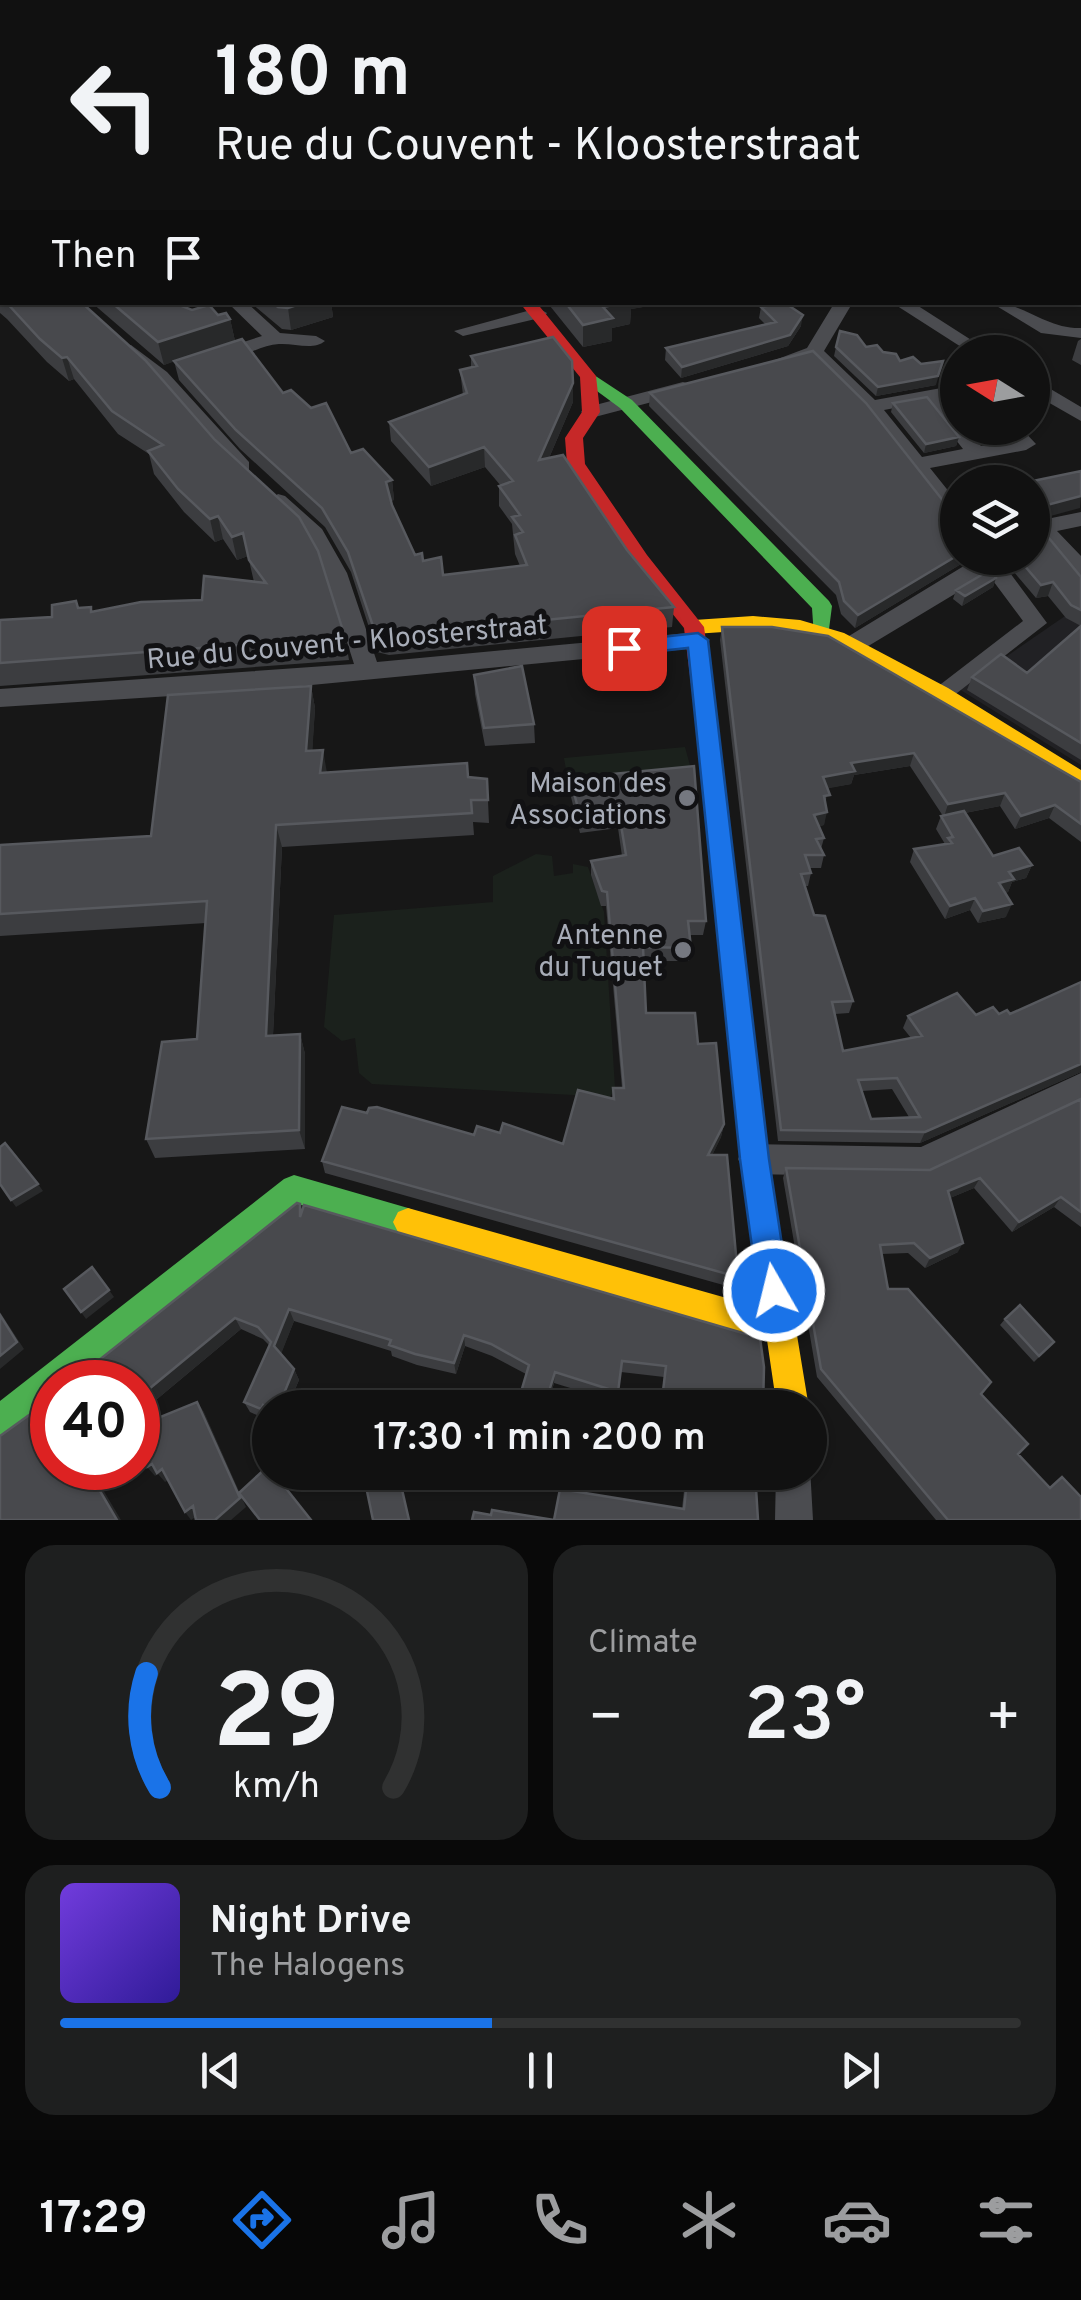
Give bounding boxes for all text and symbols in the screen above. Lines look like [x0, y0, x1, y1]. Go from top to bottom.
text: 180 m [215, 32, 411, 121]
icon: left [50, 40, 180, 170]
text: Rue du Couvent - Kloosterstraat [215, 119, 861, 176]
icon: arrive [156, 230, 211, 285]
text: Then [50, 233, 136, 282]
north arrow [940, 335, 1050, 445]
map controls [940, 335, 1050, 575]
button: layers [940, 465, 1050, 575]
pin [582, 606, 667, 691]
street label: Rue du Couvent - Kloosterstraat [145, 609, 549, 679]
icon: arrive [597, 621, 652, 676]
place label: Maison des Associations [509, 767, 667, 835]
marker: Maison des Associations [676, 787, 698, 809]
place label: Antenne du Tuquet [538, 919, 663, 987]
marker: Antenne du Tuquet [672, 939, 694, 961]
position arrow [722, 1239, 826, 1343]
speed limit sign: 40 [30, 1360, 160, 1490]
text: 17:30 · 1 min · 200 m [373, 1415, 706, 1464]
text: Climate [588, 1624, 698, 1664]
text: 29 [213, 1653, 340, 1785]
text: 23° [744, 1672, 865, 1767]
text: − [588, 1685, 623, 1755]
text: + [986, 1685, 1021, 1755]
text: km/h [233, 1765, 320, 1811]
text: Night Drive [210, 1898, 412, 1947]
text: The Halogens [210, 1947, 405, 1987]
icon: previous [193, 2043, 248, 2098]
icon: pause [513, 2043, 568, 2098]
icon: next [833, 2043, 888, 2098]
icon: directions [227, 2185, 297, 2255]
icon: music [376, 2185, 446, 2255]
icon: phone [525, 2185, 595, 2255]
icon: climate [674, 2185, 744, 2255]
icon: car [822, 2185, 892, 2255]
icon: filters [971, 2185, 1041, 2255]
text: 17:29 [39, 2192, 148, 2249]

